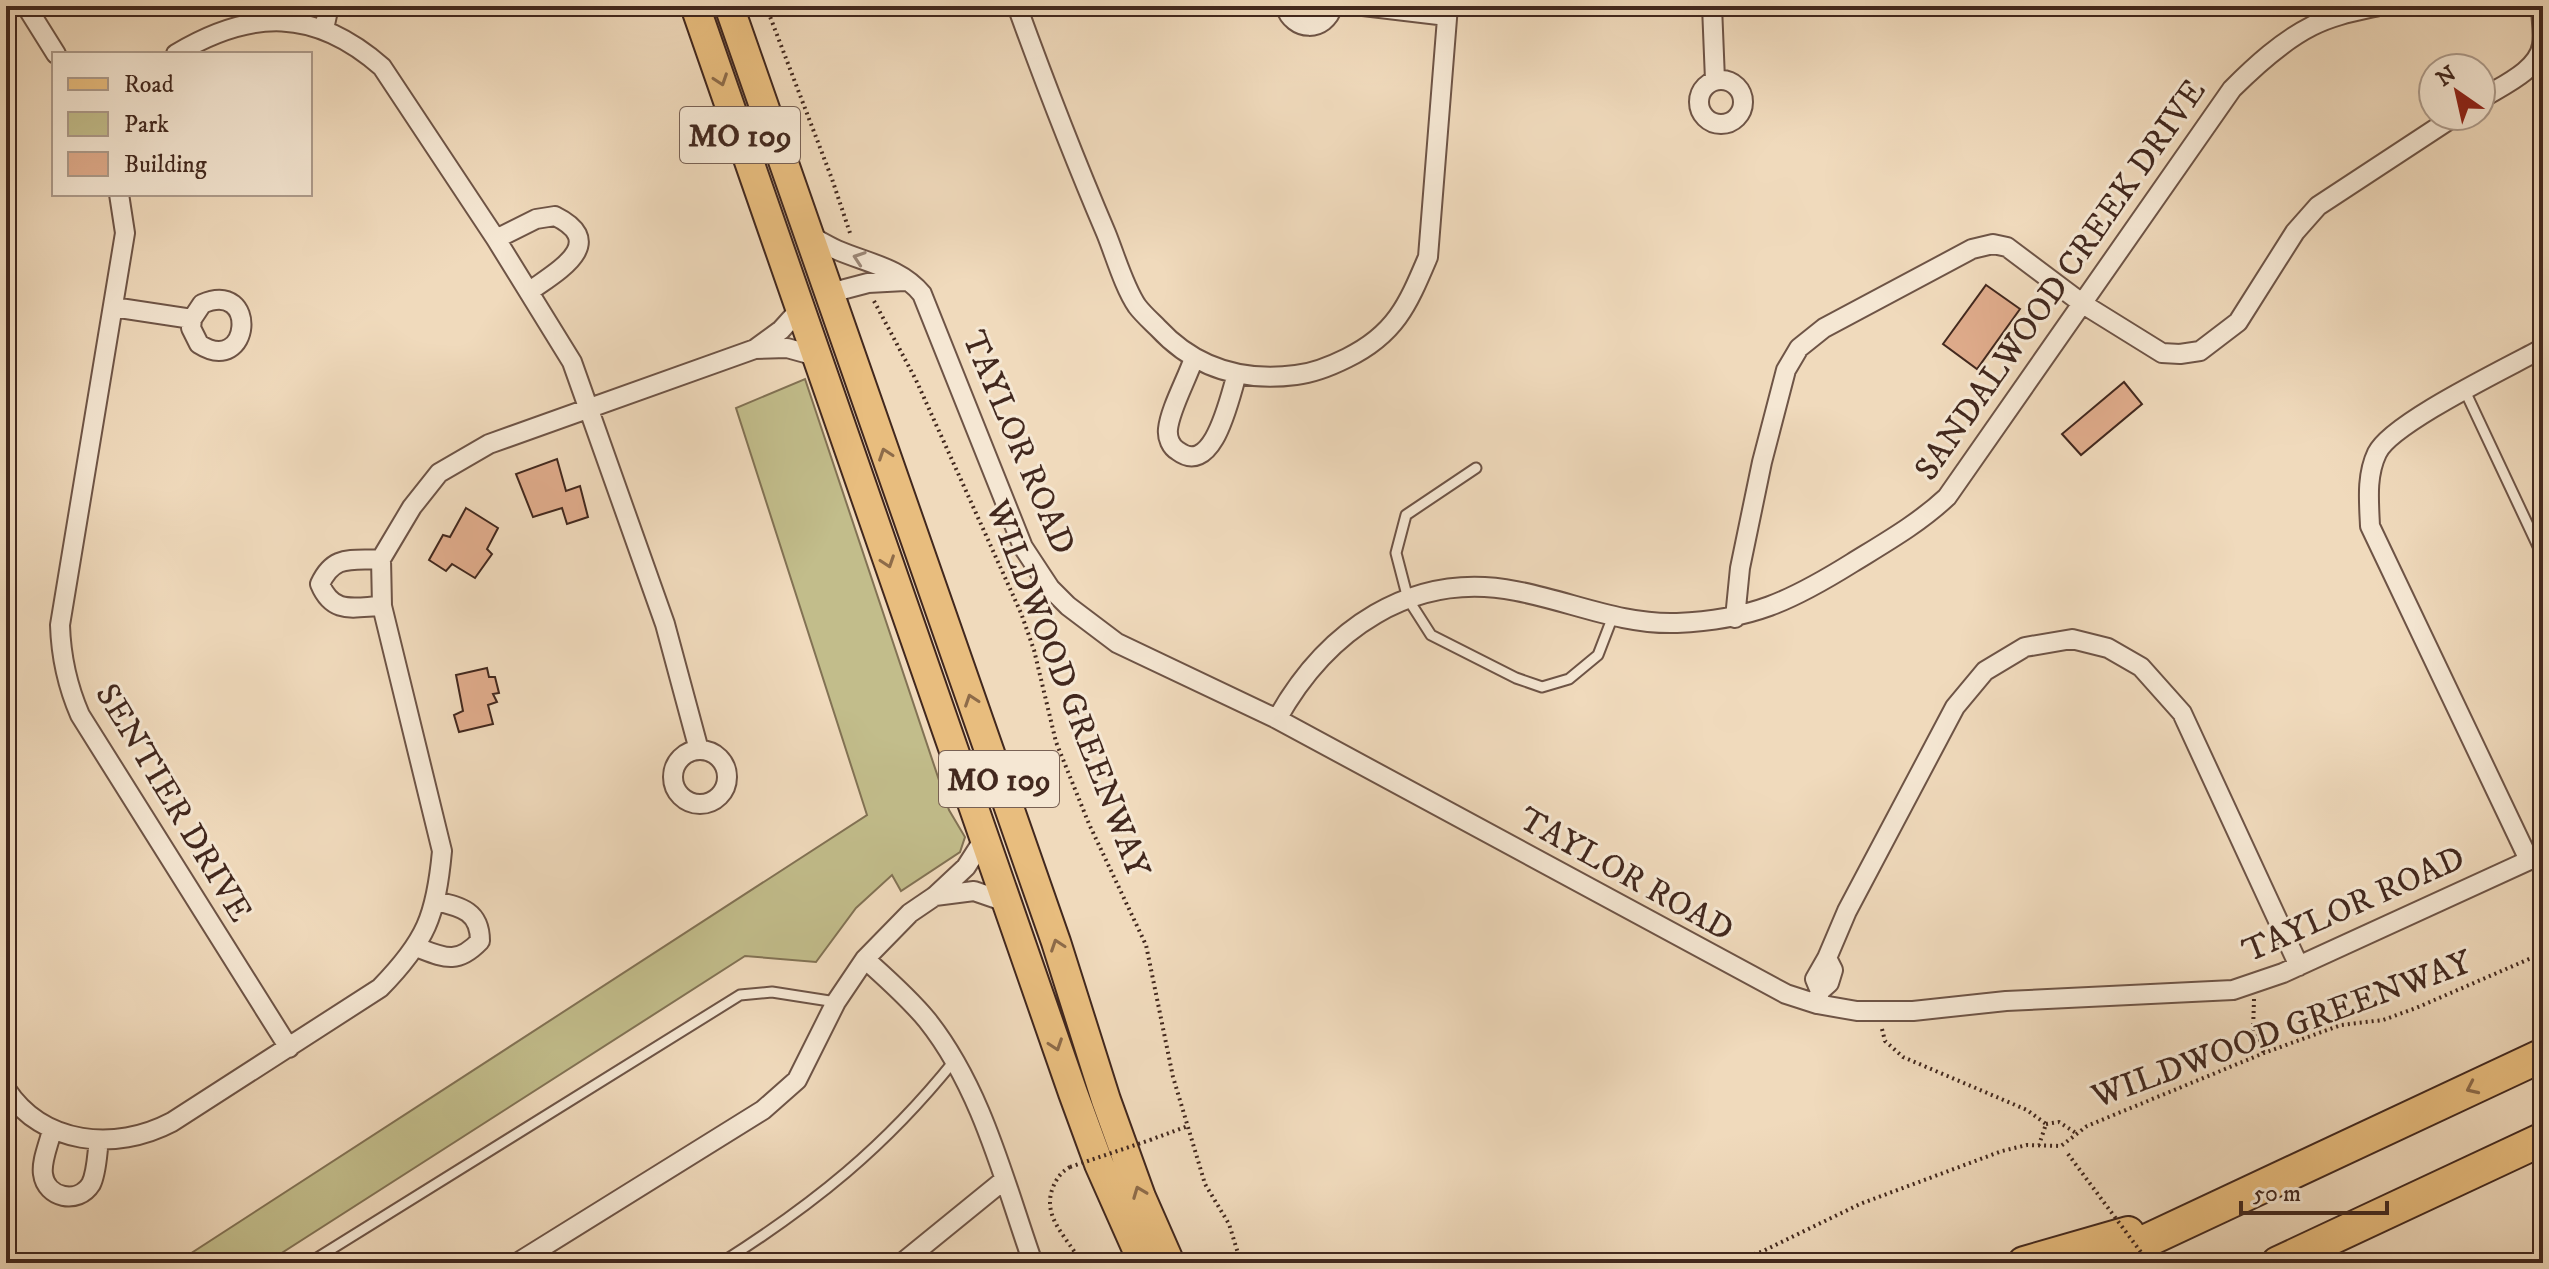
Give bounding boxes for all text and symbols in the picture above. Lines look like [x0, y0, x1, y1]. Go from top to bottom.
legend [52, 52, 312, 196]
north arrow [2417, 52, 2497, 132]
text: N [2432, 60, 2462, 93]
text: Road [124, 70, 174, 100]
one-way arrow [711, 72, 727, 86]
street label: SANDALWOOD CREEK DRIVE [1906, 72, 2215, 489]
road number: MO 109 [680, 107, 800, 163]
text: Park [124, 110, 169, 140]
text: Building [124, 150, 207, 180]
one-way arrow [852, 251, 866, 267]
street label: TAYLOR ROAD [952, 325, 1084, 561]
one-way arrow [879, 448, 895, 462]
street label: WILDWOOD GREENWAY [975, 493, 1159, 884]
one-way arrow [879, 554, 895, 568]
street label: SENTIER DRIVE [86, 676, 261, 930]
one-way arrow [964, 693, 980, 707]
road number: MO 109 [939, 751, 1059, 807]
street label: TAYLOR ROAD [1511, 798, 1741, 951]
street label: TAYLOR ROAD [2236, 837, 2471, 973]
one-way arrow [1050, 939, 1066, 953]
street label: WILDWOOD GREENWAY [2085, 941, 2478, 1118]
one-way arrow [1047, 1037, 1063, 1051]
one-way arrow [2466, 1078, 2481, 1094]
scale bar [2241, 1165, 2387, 1215]
text: 50 m [2253, 1179, 2301, 1209]
one-way arrow [1132, 1186, 1149, 1200]

